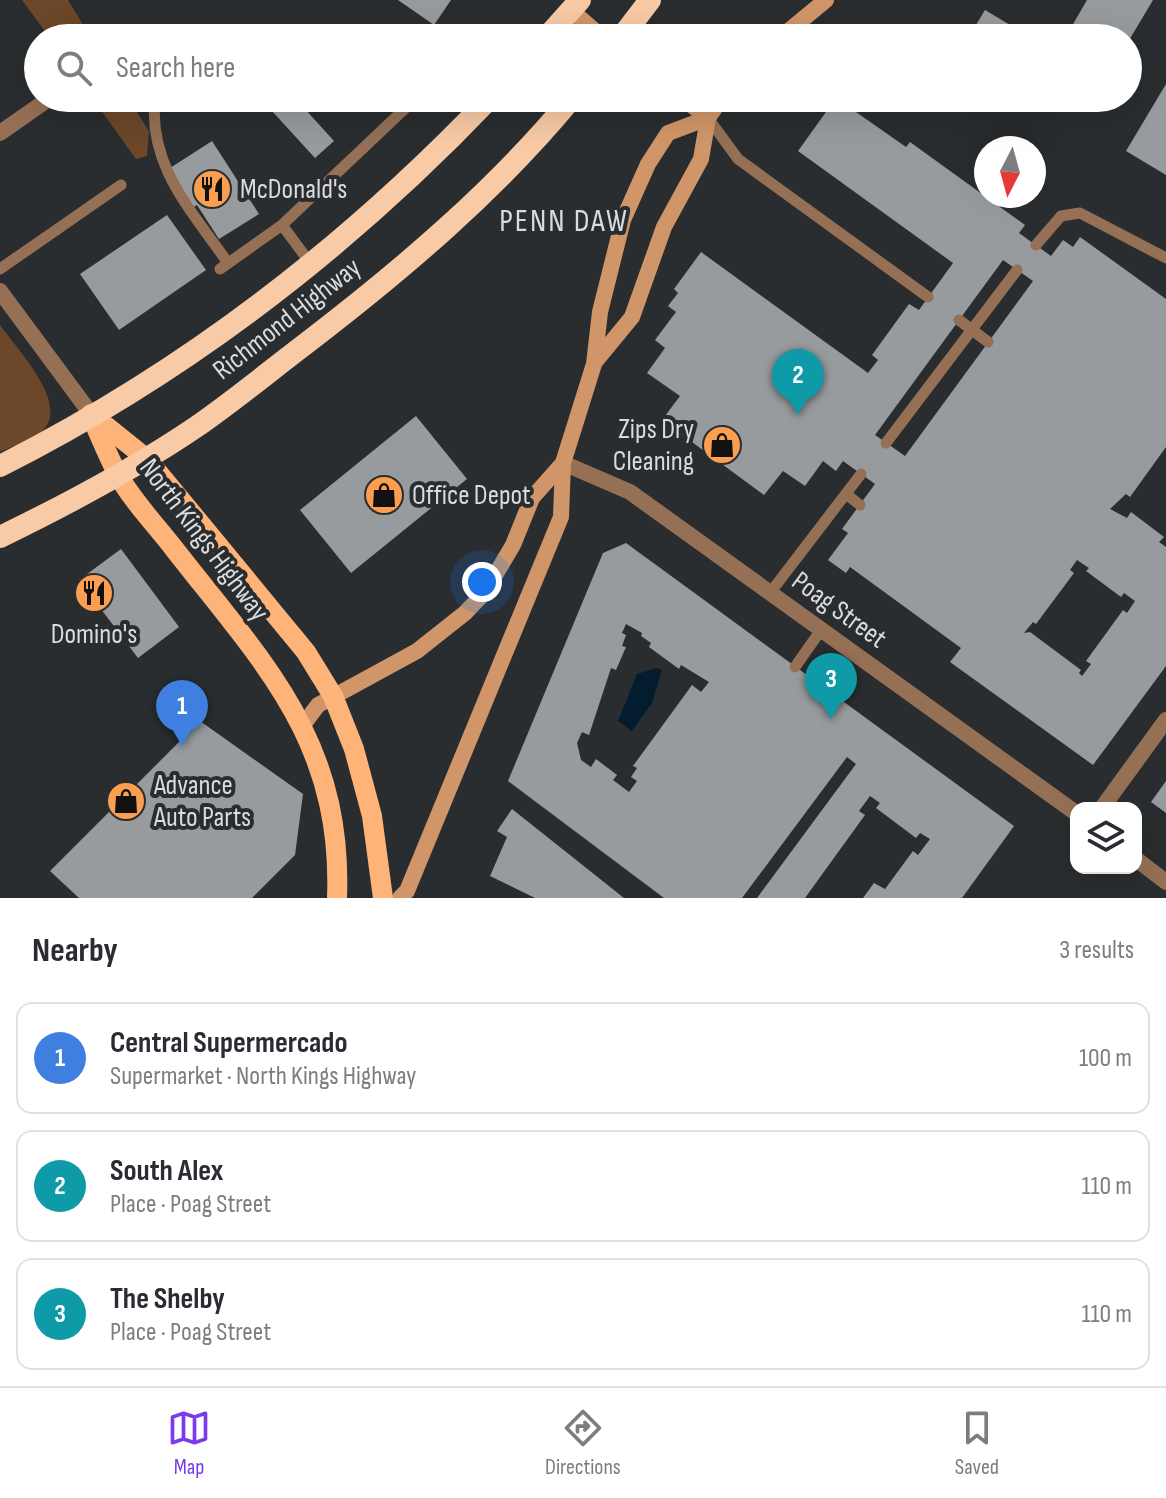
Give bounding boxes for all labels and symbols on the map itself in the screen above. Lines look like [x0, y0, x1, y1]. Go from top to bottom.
north arrow [974, 136, 1046, 208]
restaurant icon: McDonald's [191, 168, 233, 210]
place label: McDonald's [240, 173, 347, 206]
district label: PENN DAW [499, 202, 629, 241]
street label: Richmond Highway [207, 251, 368, 387]
pin: 2 [772, 349, 824, 415]
place label: Zips Dry Cleaning [613, 413, 694, 478]
shop icon: Zips Dry Cleaning [701, 424, 743, 466]
street label: North Kings Highway [132, 453, 276, 628]
shop icon: Office Depot [363, 474, 405, 516]
place label: Office Depot [412, 479, 531, 512]
your location [462, 562, 502, 602]
street label: Poag Street [785, 565, 893, 655]
restaurant icon: Domino's [73, 572, 115, 614]
place label: Domino's [51, 618, 137, 651]
pin: 3 [805, 653, 857, 719]
pin: 1 [156, 680, 208, 746]
place label: Advance Auto Parts [153, 769, 251, 834]
shop icon: Advance Auto Parts [105, 780, 147, 822]

